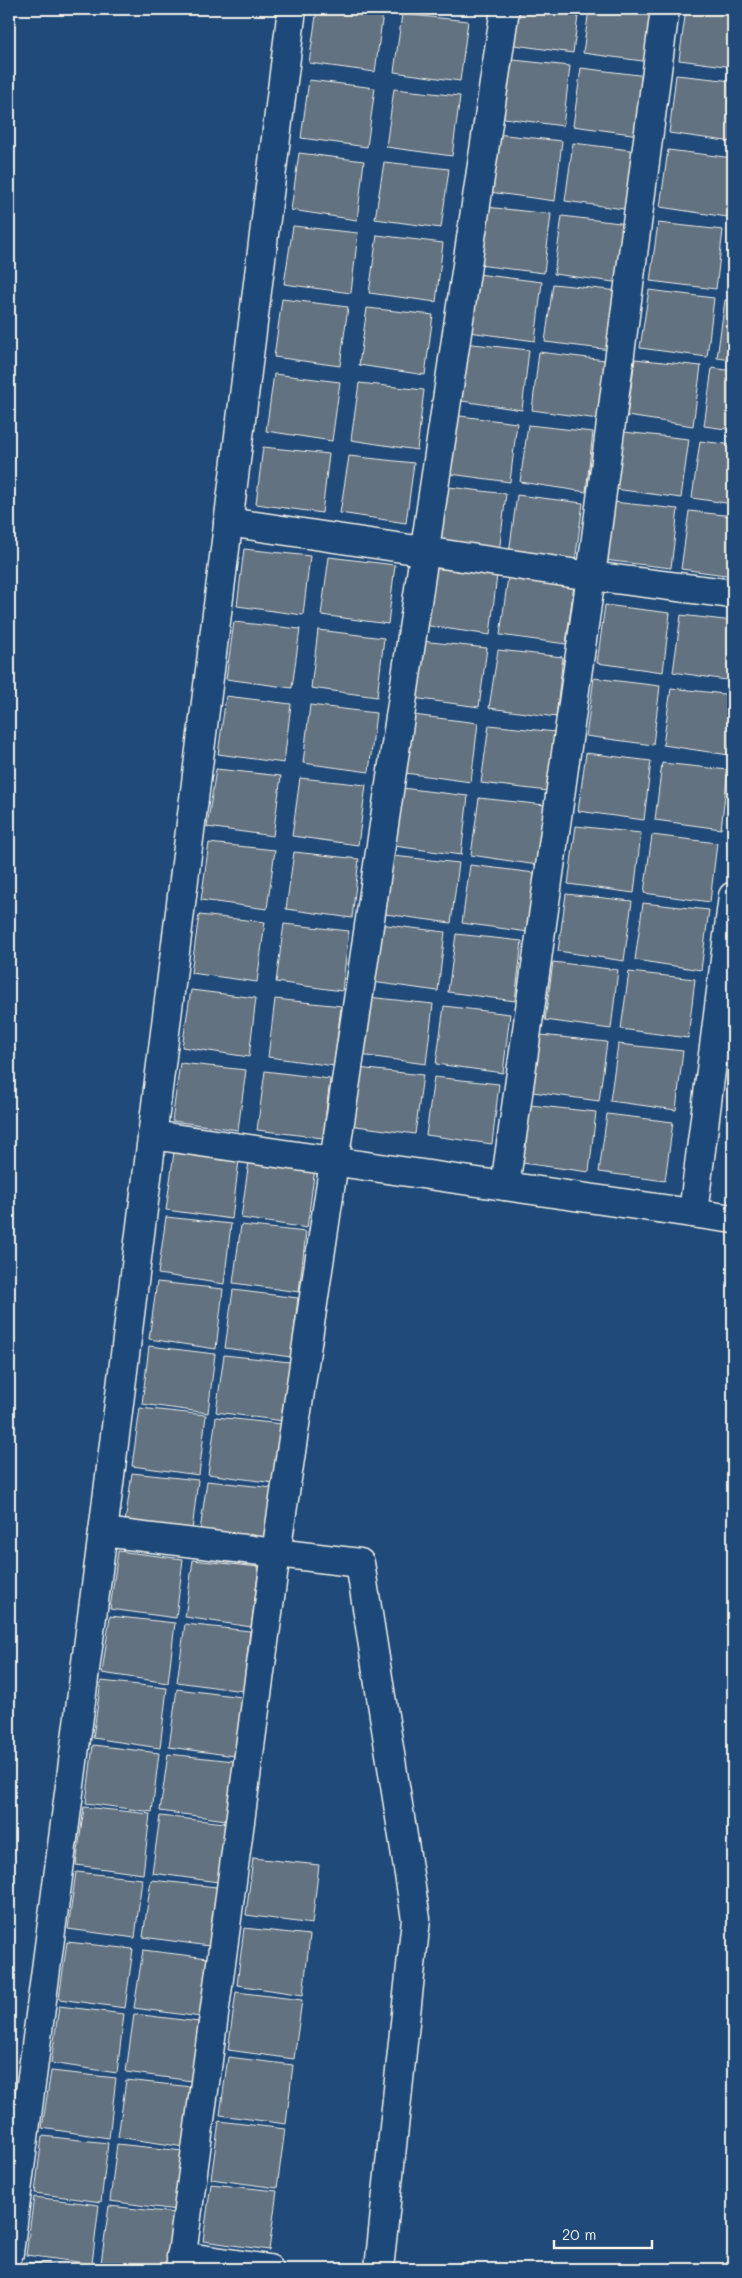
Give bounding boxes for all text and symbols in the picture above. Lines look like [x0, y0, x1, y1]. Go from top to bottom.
scale bar [554, 2218, 652, 2250]
text: 20 m [562, 2224, 596, 2244]

